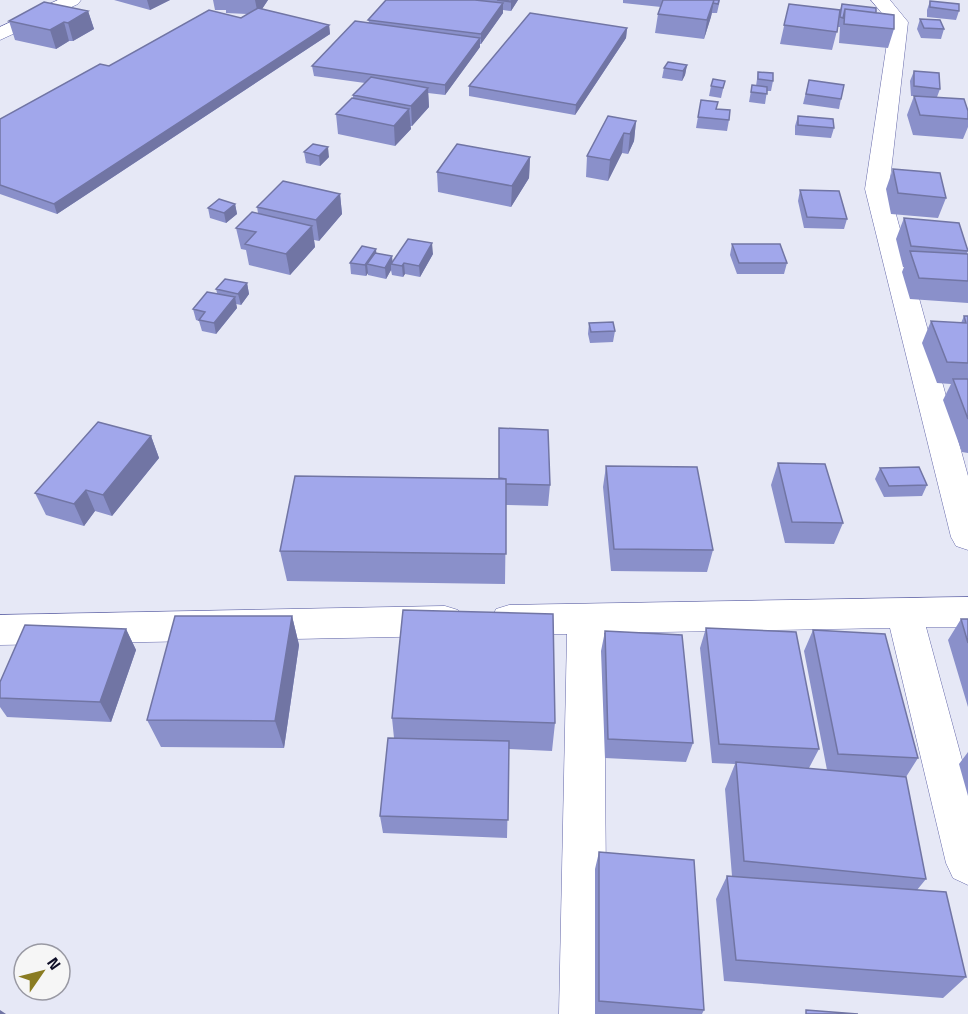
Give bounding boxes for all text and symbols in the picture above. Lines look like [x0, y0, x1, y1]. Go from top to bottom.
north arrow [12, 942, 72, 1002]
text: N [41, 952, 67, 975]

